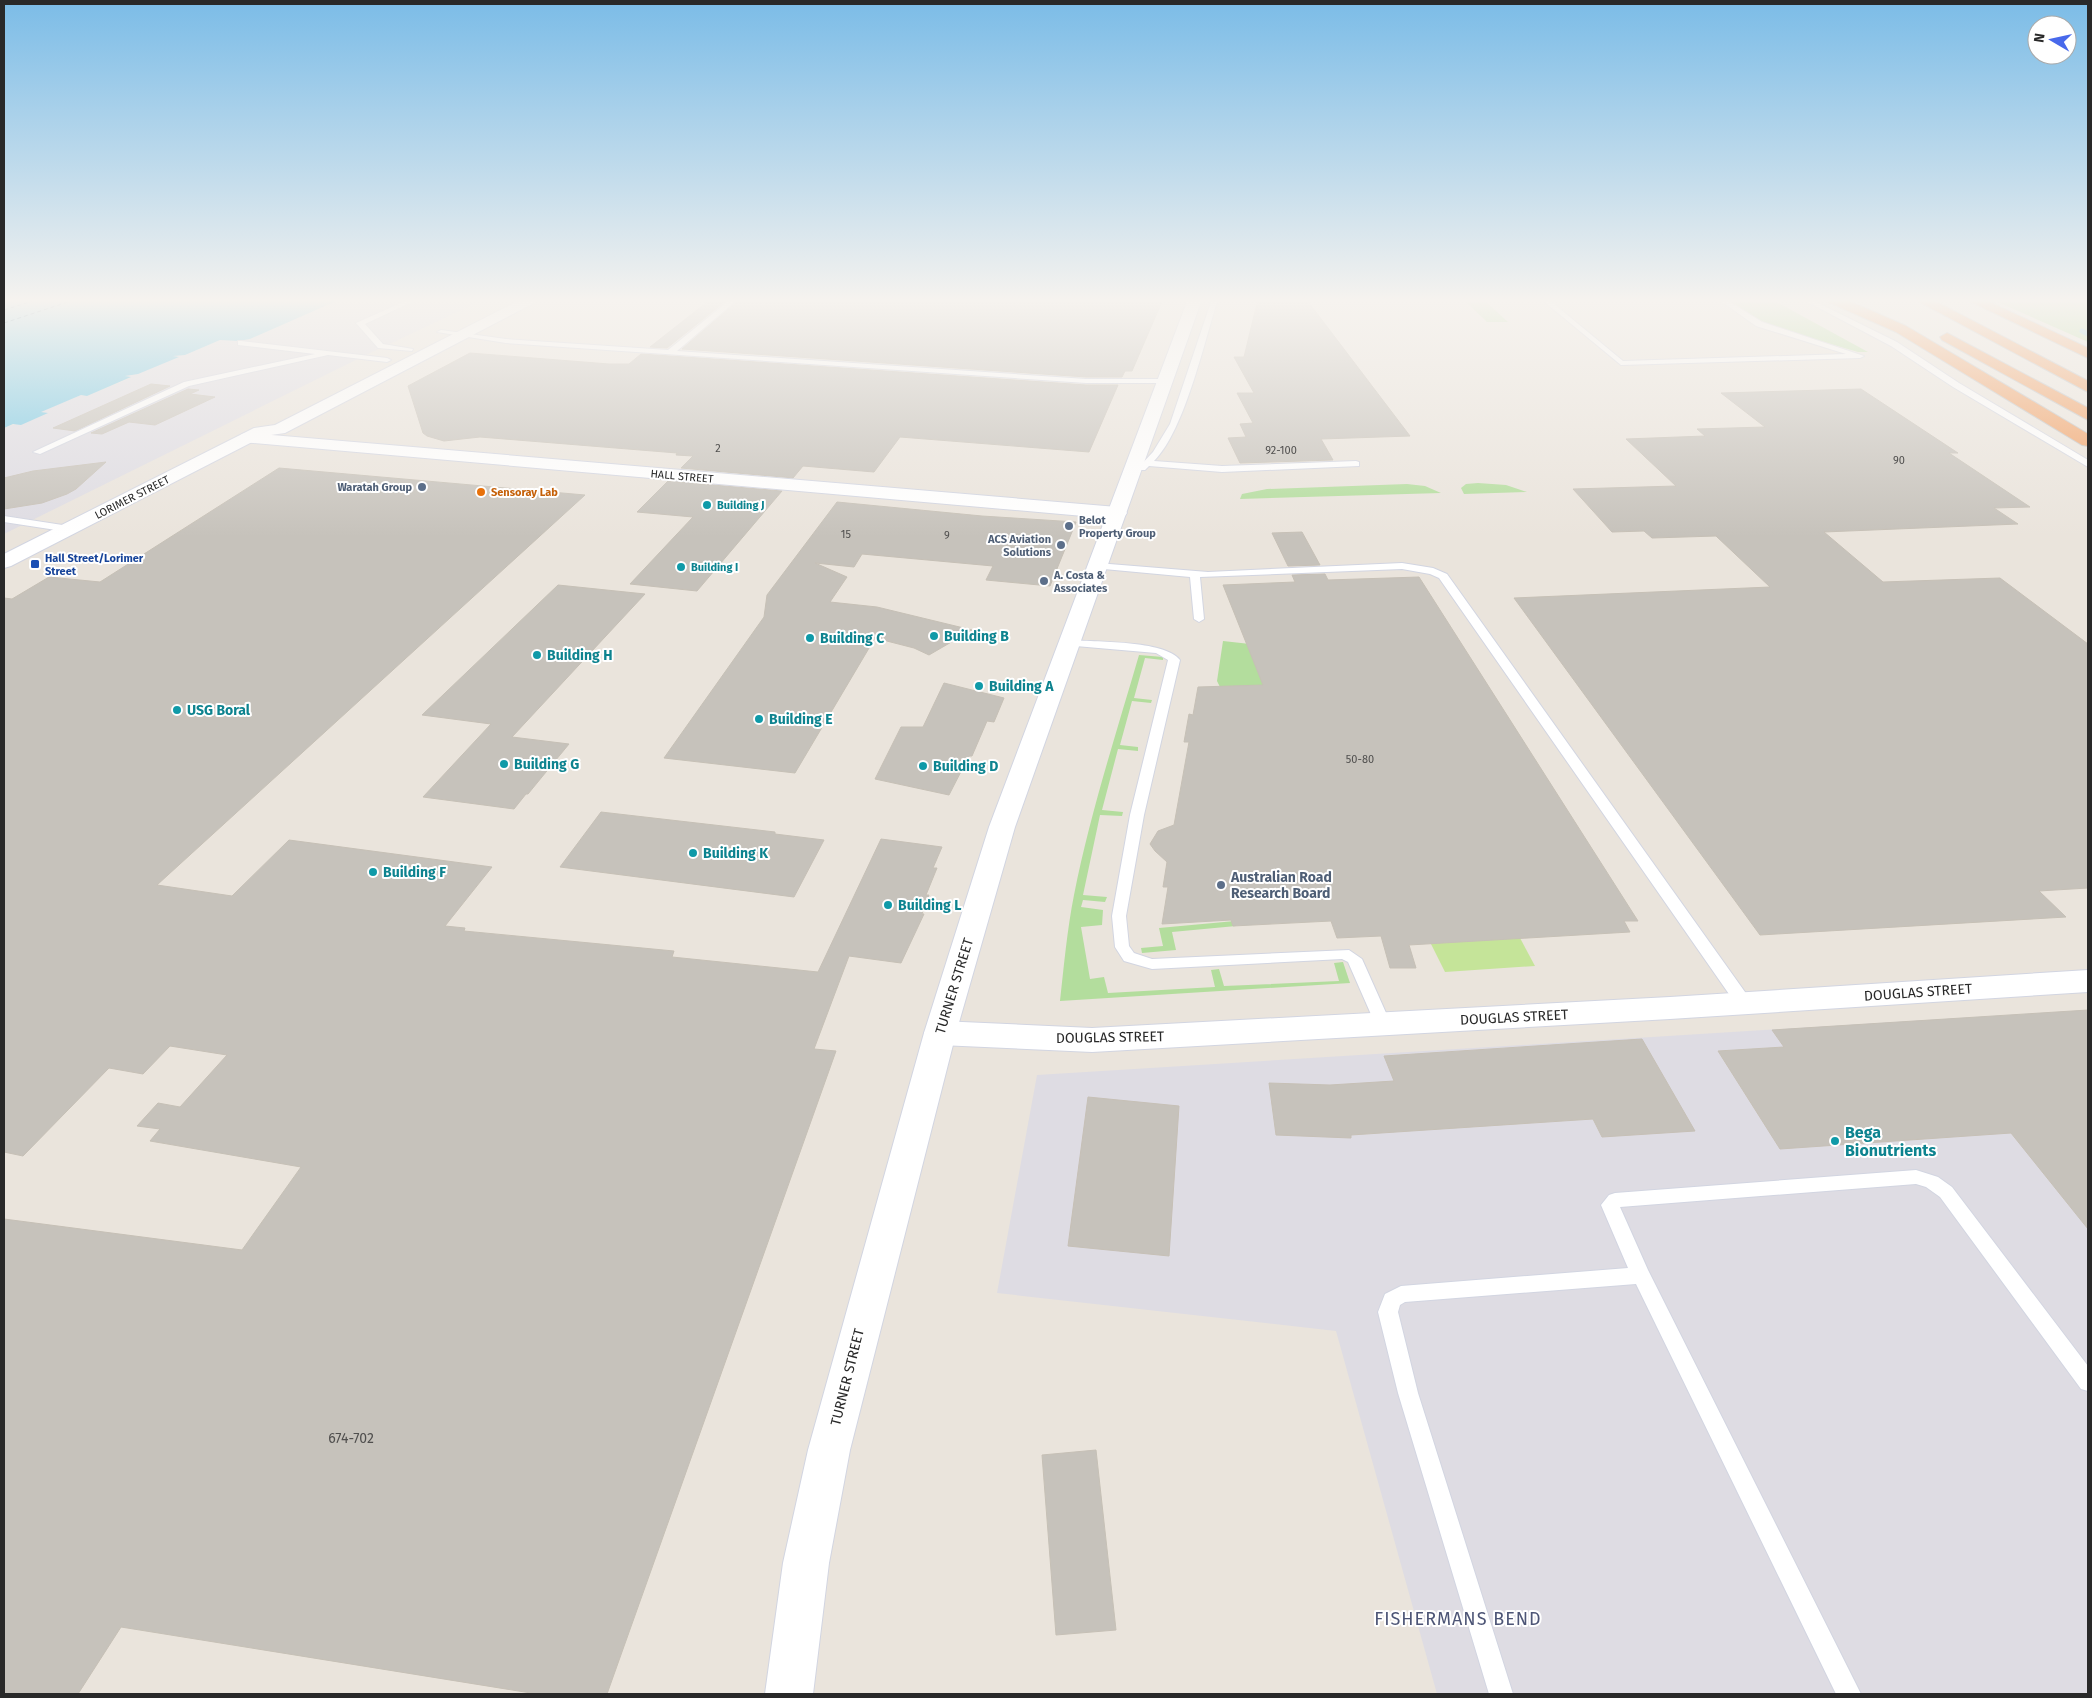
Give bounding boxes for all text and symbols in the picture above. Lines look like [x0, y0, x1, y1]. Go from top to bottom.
north arrow [2027, 15, 2077, 65]
text: N [2031, 32, 2049, 44]
house number: 2 [715, 442, 721, 455]
house number: 92-100 [1265, 444, 1297, 457]
house number: 90 [1893, 454, 1905, 467]
street label: HALL STREET [650, 467, 714, 486]
street label: LORIMER STREET [93, 473, 172, 522]
place label: Waratah Group [337, 481, 412, 494]
marker: Waratah Group [416, 481, 428, 493]
marker: Sensoray Lab [475, 486, 487, 498]
place label: Sensoray Lab [491, 486, 558, 499]
marker: Building J [701, 499, 713, 511]
place label: Building J [717, 499, 765, 512]
place label: Belot Property Group [1079, 514, 1156, 540]
marker: Belot Property Group [1063, 520, 1075, 532]
house number: 15 [841, 528, 852, 541]
house number: 9 [944, 529, 950, 542]
place label: ACS Aviation Solutions [987, 533, 1052, 559]
marker: ACS Aviation Solutions [1055, 539, 1067, 551]
place label: Hall Street/Lorimer Street [45, 552, 144, 578]
marker: Hall Street/Lorimer Street [29, 558, 41, 570]
marker: Building I [675, 561, 687, 573]
place label: Building I [691, 561, 738, 574]
place label: A. Costa & Associates [1053, 569, 1108, 595]
marker: A. Costa & Associates [1038, 575, 1050, 587]
place label: Building B [944, 628, 1009, 645]
place label: Building C [820, 630, 884, 647]
marker: Building B [928, 630, 940, 642]
marker: Building C [804, 632, 816, 644]
place label: Building H [547, 647, 612, 664]
marker: Building H [531, 649, 543, 661]
place label: Building A [989, 678, 1054, 695]
marker: Building A [973, 680, 985, 692]
place label: USG Boral [187, 702, 251, 719]
marker: USG Boral [171, 704, 183, 716]
place label: Building E [769, 711, 833, 728]
marker: Building E [753, 713, 765, 725]
house number: 50-80 [1346, 753, 1374, 766]
place label: Building G [514, 756, 579, 773]
marker: Building G [498, 758, 510, 770]
place label: Building D [933, 758, 998, 775]
marker: Building D [917, 760, 929, 772]
place label: Building K [703, 845, 769, 862]
marker: Building K [687, 847, 699, 859]
place label: Building F [383, 864, 446, 881]
marker: Building F [367, 866, 379, 878]
place label: Australian Road Research Board [1230, 869, 1332, 902]
marker: Australian Road Research Board [1215, 879, 1227, 891]
place label: Building L [898, 897, 961, 914]
marker: Building L [882, 899, 894, 911]
street label: TURNER STREET [932, 935, 977, 1036]
street label: DOUGLAS STREET [1863, 980, 1973, 1005]
street label: DOUGLAS STREET [1459, 1006, 1569, 1029]
street label: DOUGLAS STREET [1056, 1028, 1165, 1047]
place label: Bega Bionutrients [1845, 1123, 1936, 1160]
marker: Bega Bionutrients [1829, 1135, 1841, 1147]
street label: TURNER STREET [827, 1326, 868, 1427]
house number: 674-702 [328, 1430, 374, 1447]
district label: FISHERMANS BEND [1374, 1608, 1542, 1630]

